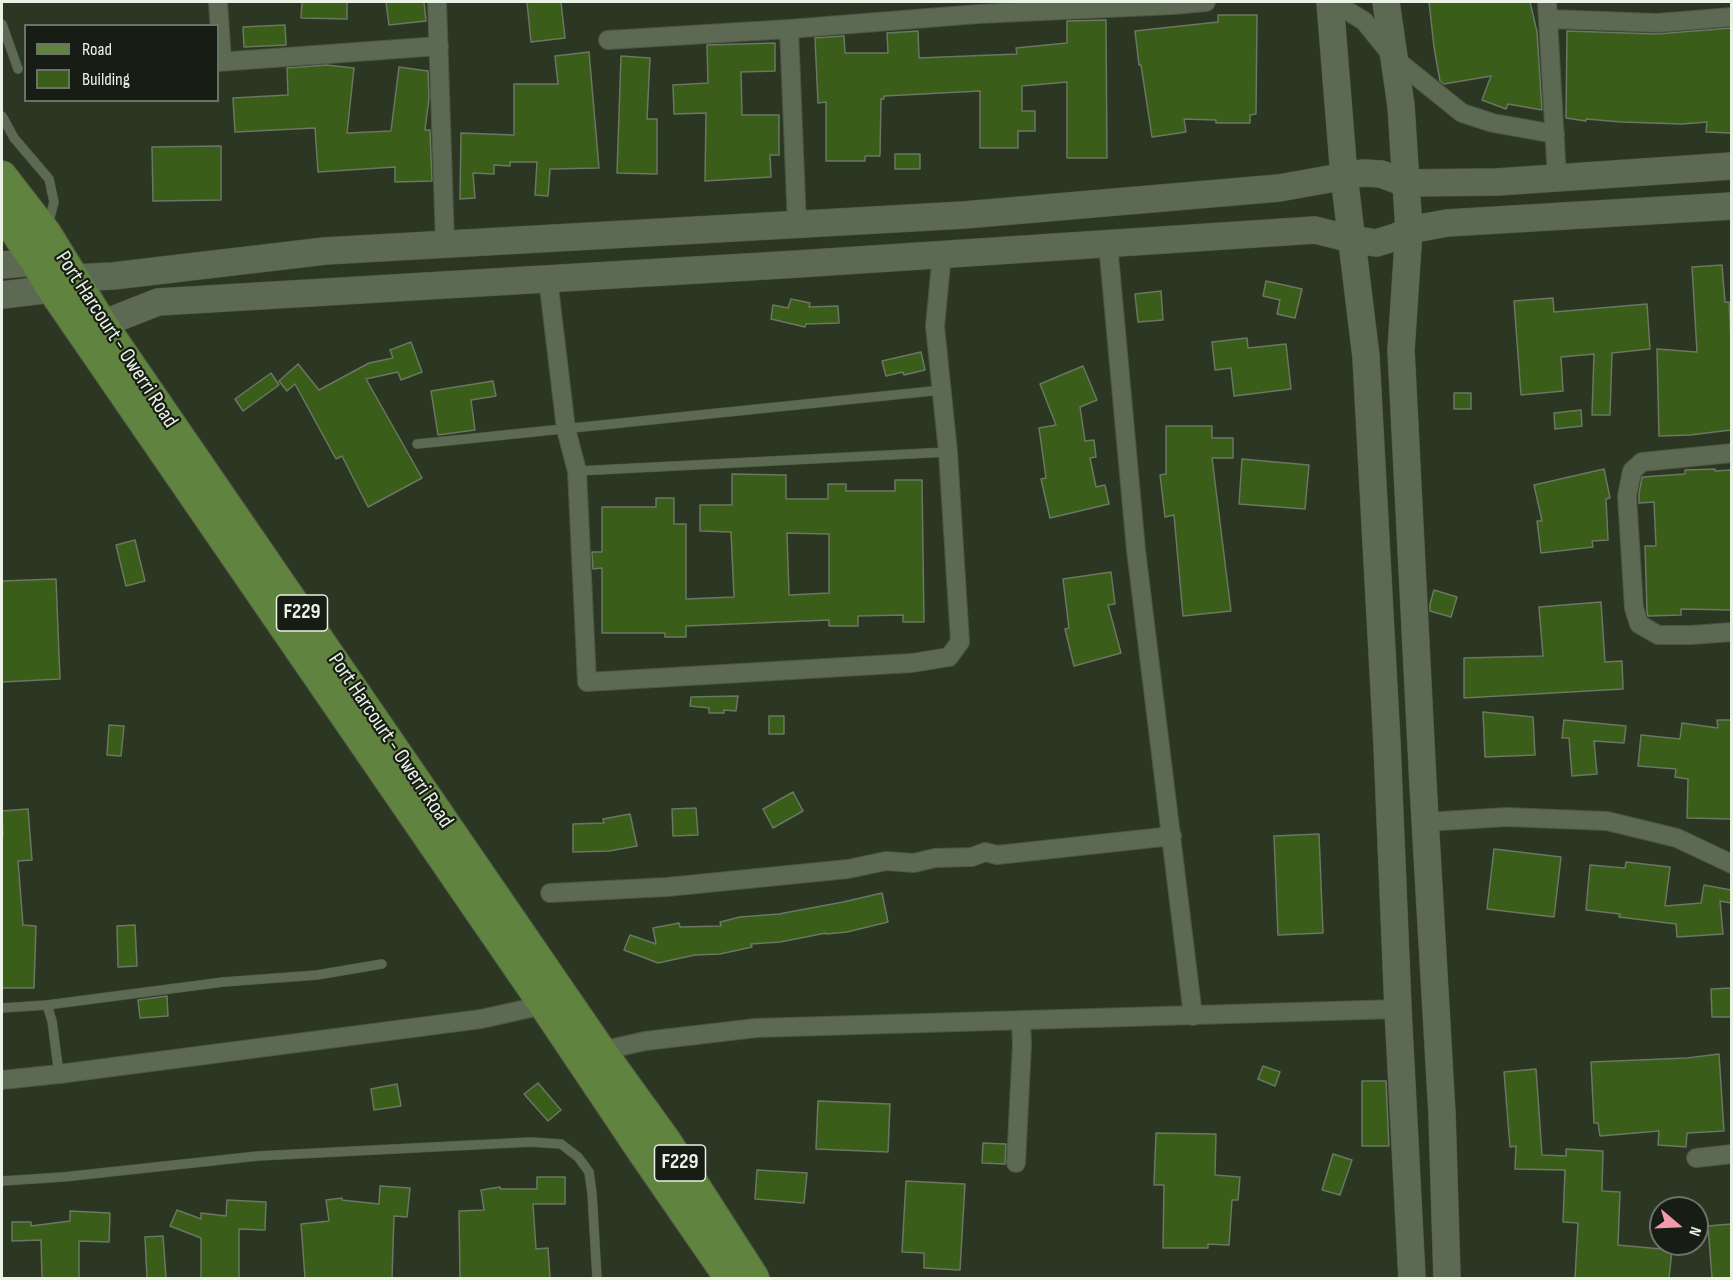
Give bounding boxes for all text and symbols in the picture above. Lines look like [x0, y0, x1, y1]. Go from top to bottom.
legend [24, 24, 219, 102]
text: Road [82, 39, 112, 60]
text: Building [82, 69, 130, 90]
street label: Port Harcourt - Owerri Road [49, 247, 183, 433]
road number: F229 [276, 595, 328, 631]
street label: Port Harcourt - Owerri Road [322, 649, 458, 833]
road number: F229 [654, 1145, 706, 1181]
north arrow [1649, 1196, 1709, 1256]
text: N [1684, 1224, 1705, 1238]

